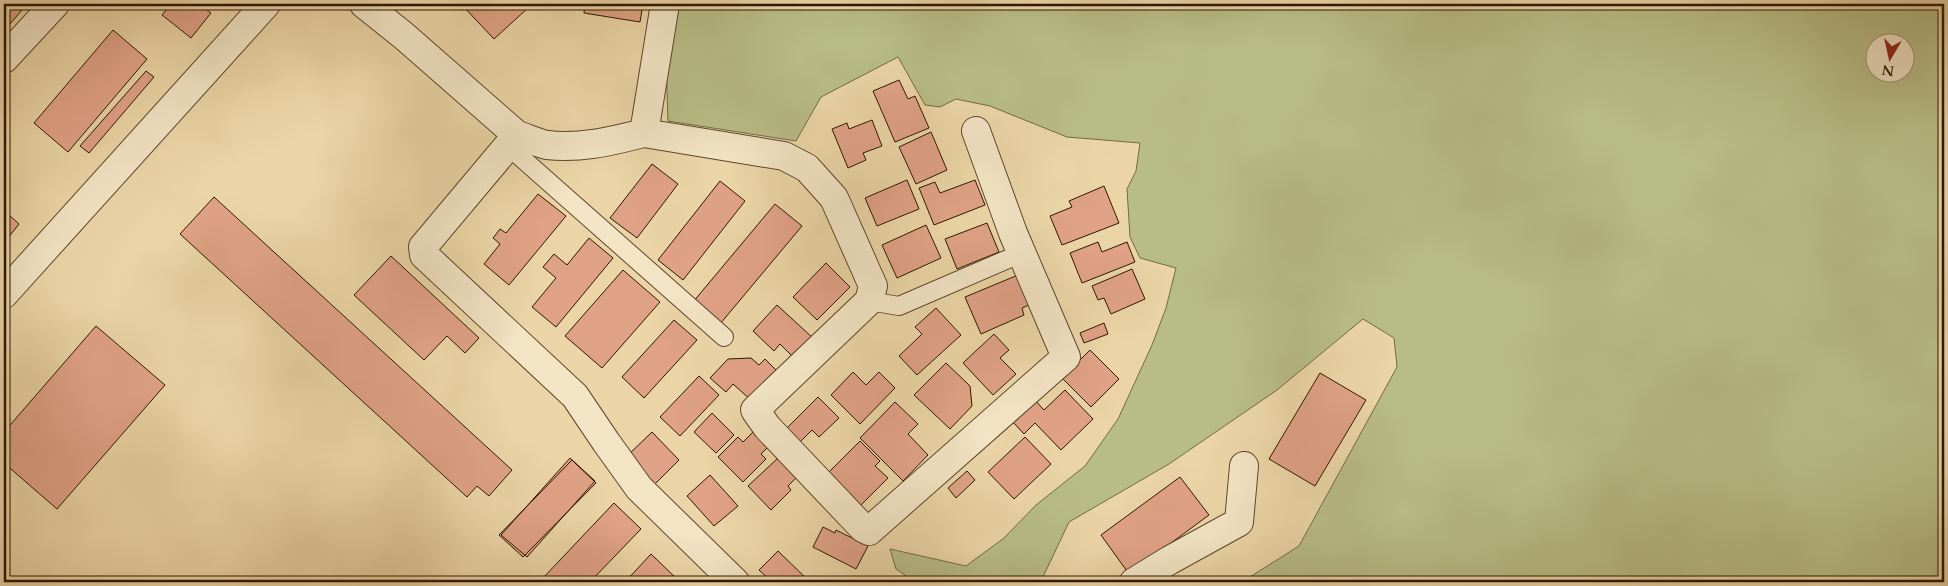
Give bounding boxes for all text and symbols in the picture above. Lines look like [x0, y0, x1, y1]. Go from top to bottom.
north arrow [1866, 32, 1916, 82]
text: N [1881, 60, 1896, 81]

